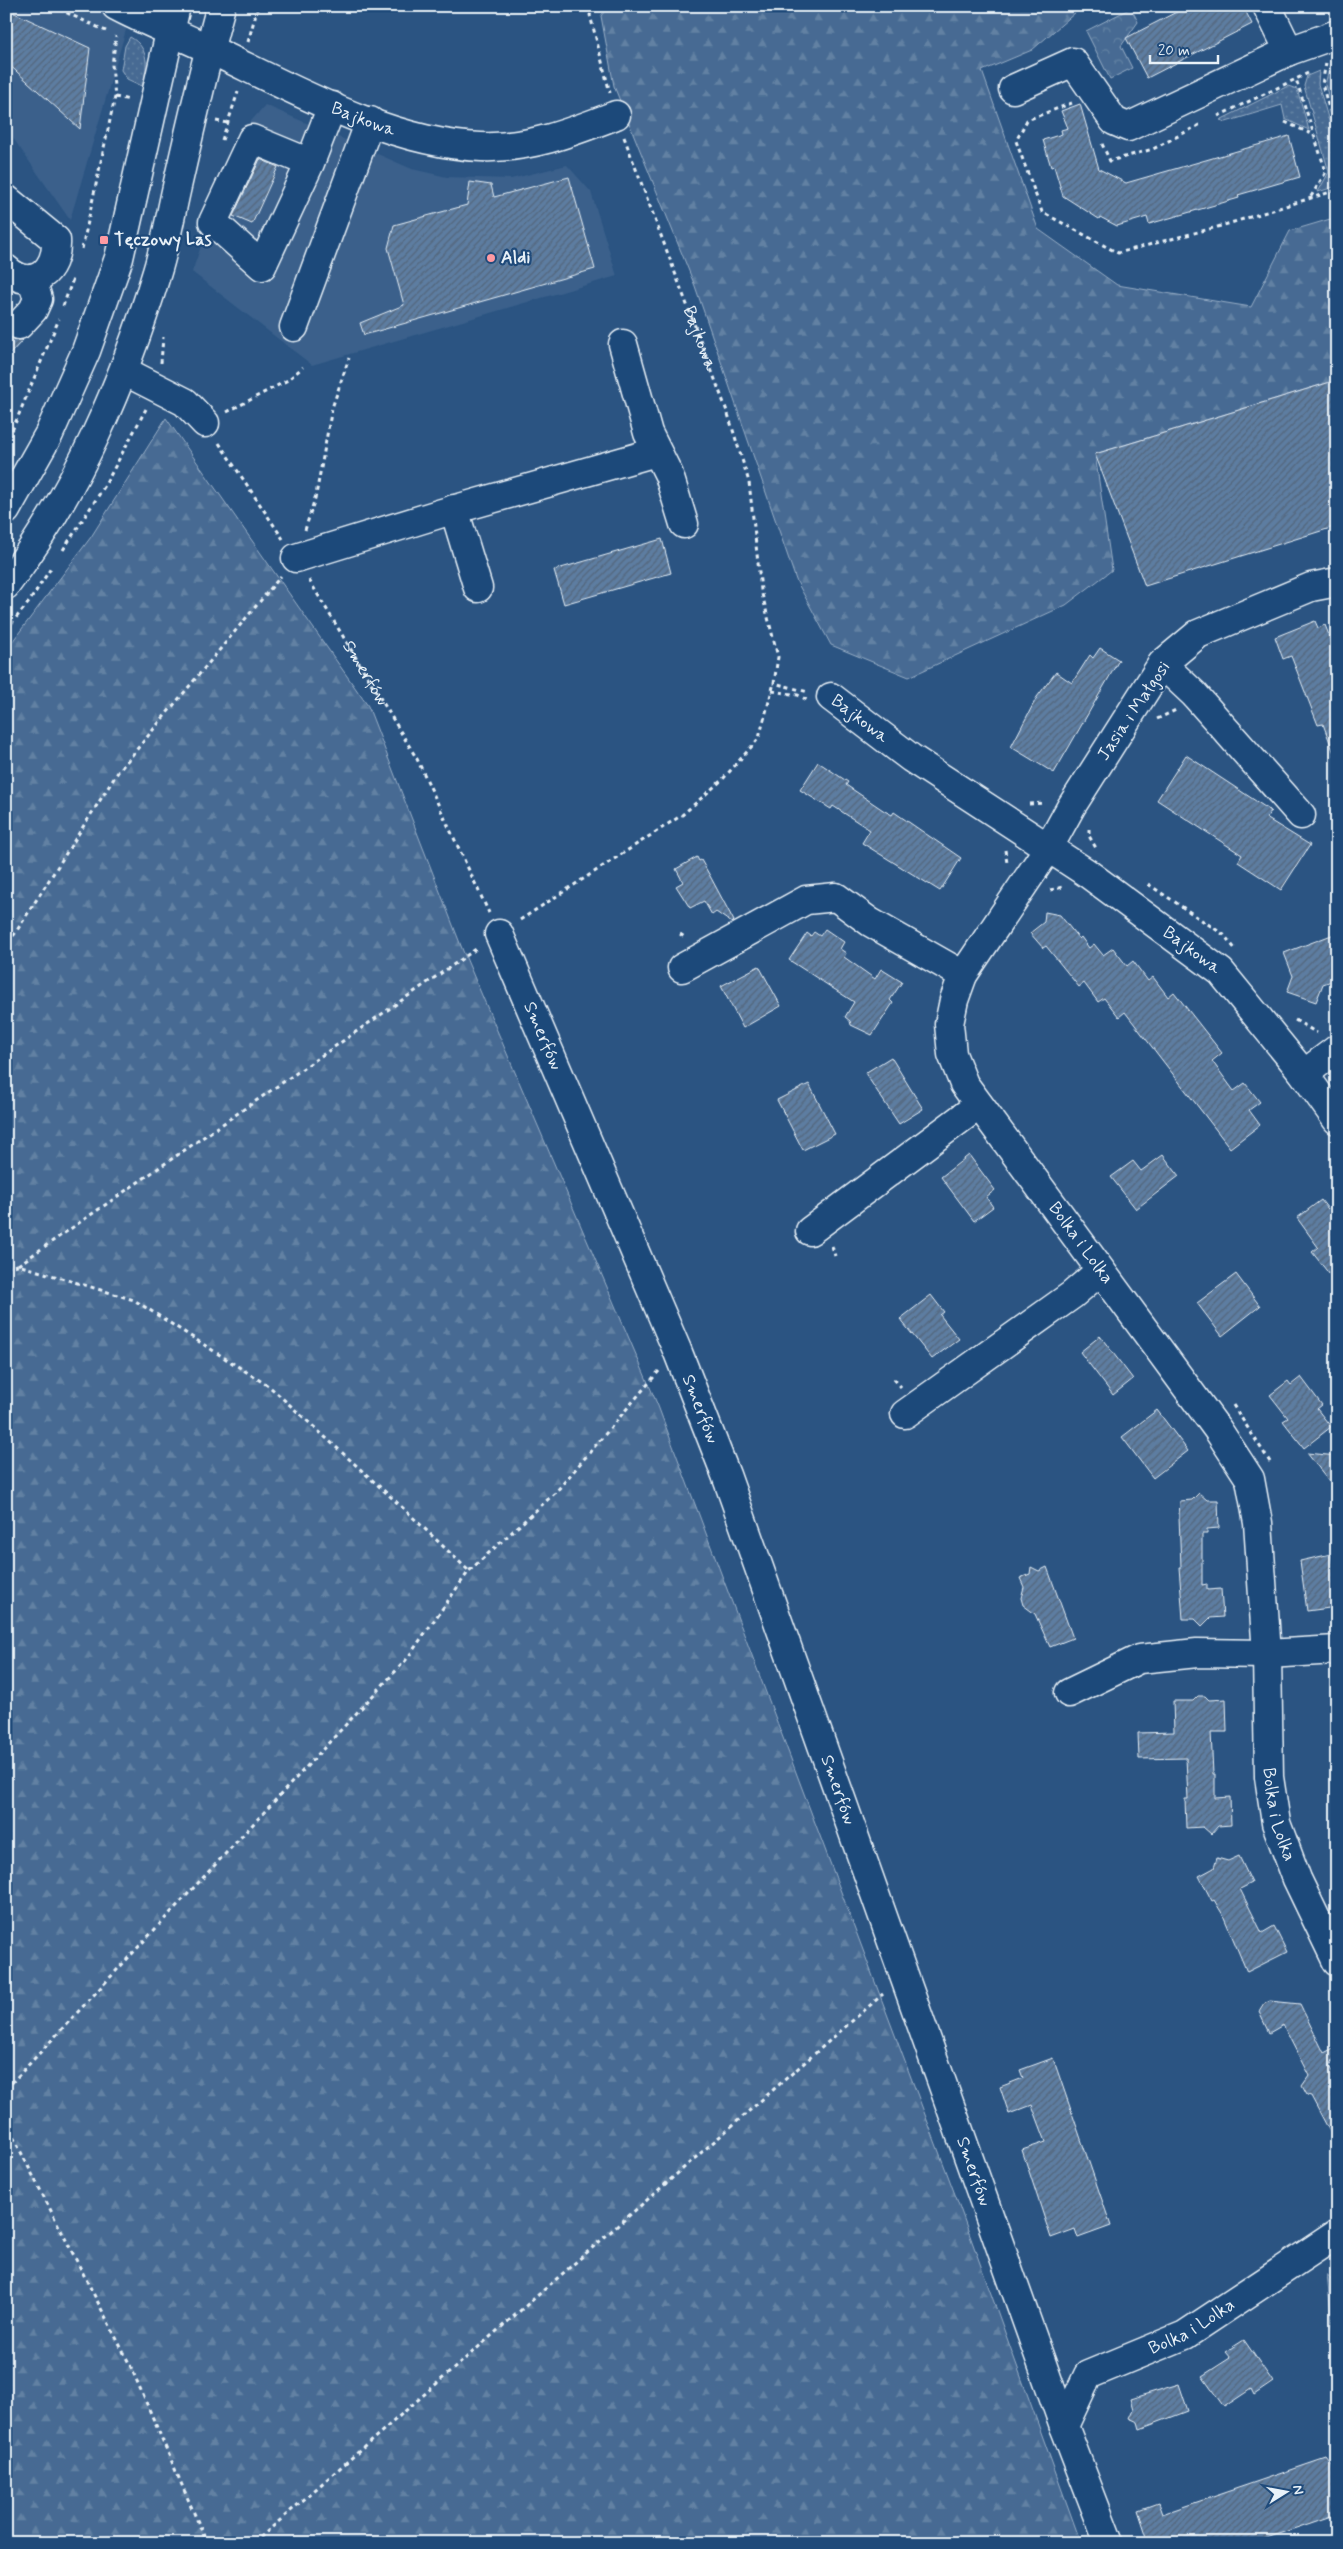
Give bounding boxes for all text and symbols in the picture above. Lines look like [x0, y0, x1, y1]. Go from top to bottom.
scale bar [1150, 32, 1218, 64]
text: 20 m [1158, 41, 1190, 61]
street label: Bajkowa [327, 96, 398, 142]
place label: Tęczowy Las [114, 228, 211, 252]
marker: Tęczowy Las [98, 234, 110, 246]
place label: Aldi [501, 246, 530, 270]
marker: Aldi [485, 252, 497, 264]
street label: Bajkowa [677, 303, 723, 374]
street label: Smerfów [336, 636, 394, 710]
street label: Jasia i Małgosi [1092, 657, 1176, 765]
street label: Bajkowa [826, 689, 894, 749]
street label: Bajkowa [1158, 921, 1226, 980]
street label: Smerfów [517, 998, 568, 1074]
street label: Bolka i Lolka [1043, 1197, 1119, 1289]
street label: Smerfów [676, 1371, 725, 1447]
street label: Smerfów [815, 1752, 861, 1828]
street label: Bolka i Lolka [1257, 1767, 1301, 1865]
street label: Smerfów [950, 2133, 997, 2210]
street label: Bolka i Lolka [1145, 2293, 1240, 2361]
north arrow [1260, 2466, 1310, 2516]
text: N [1288, 2483, 1308, 2496]

